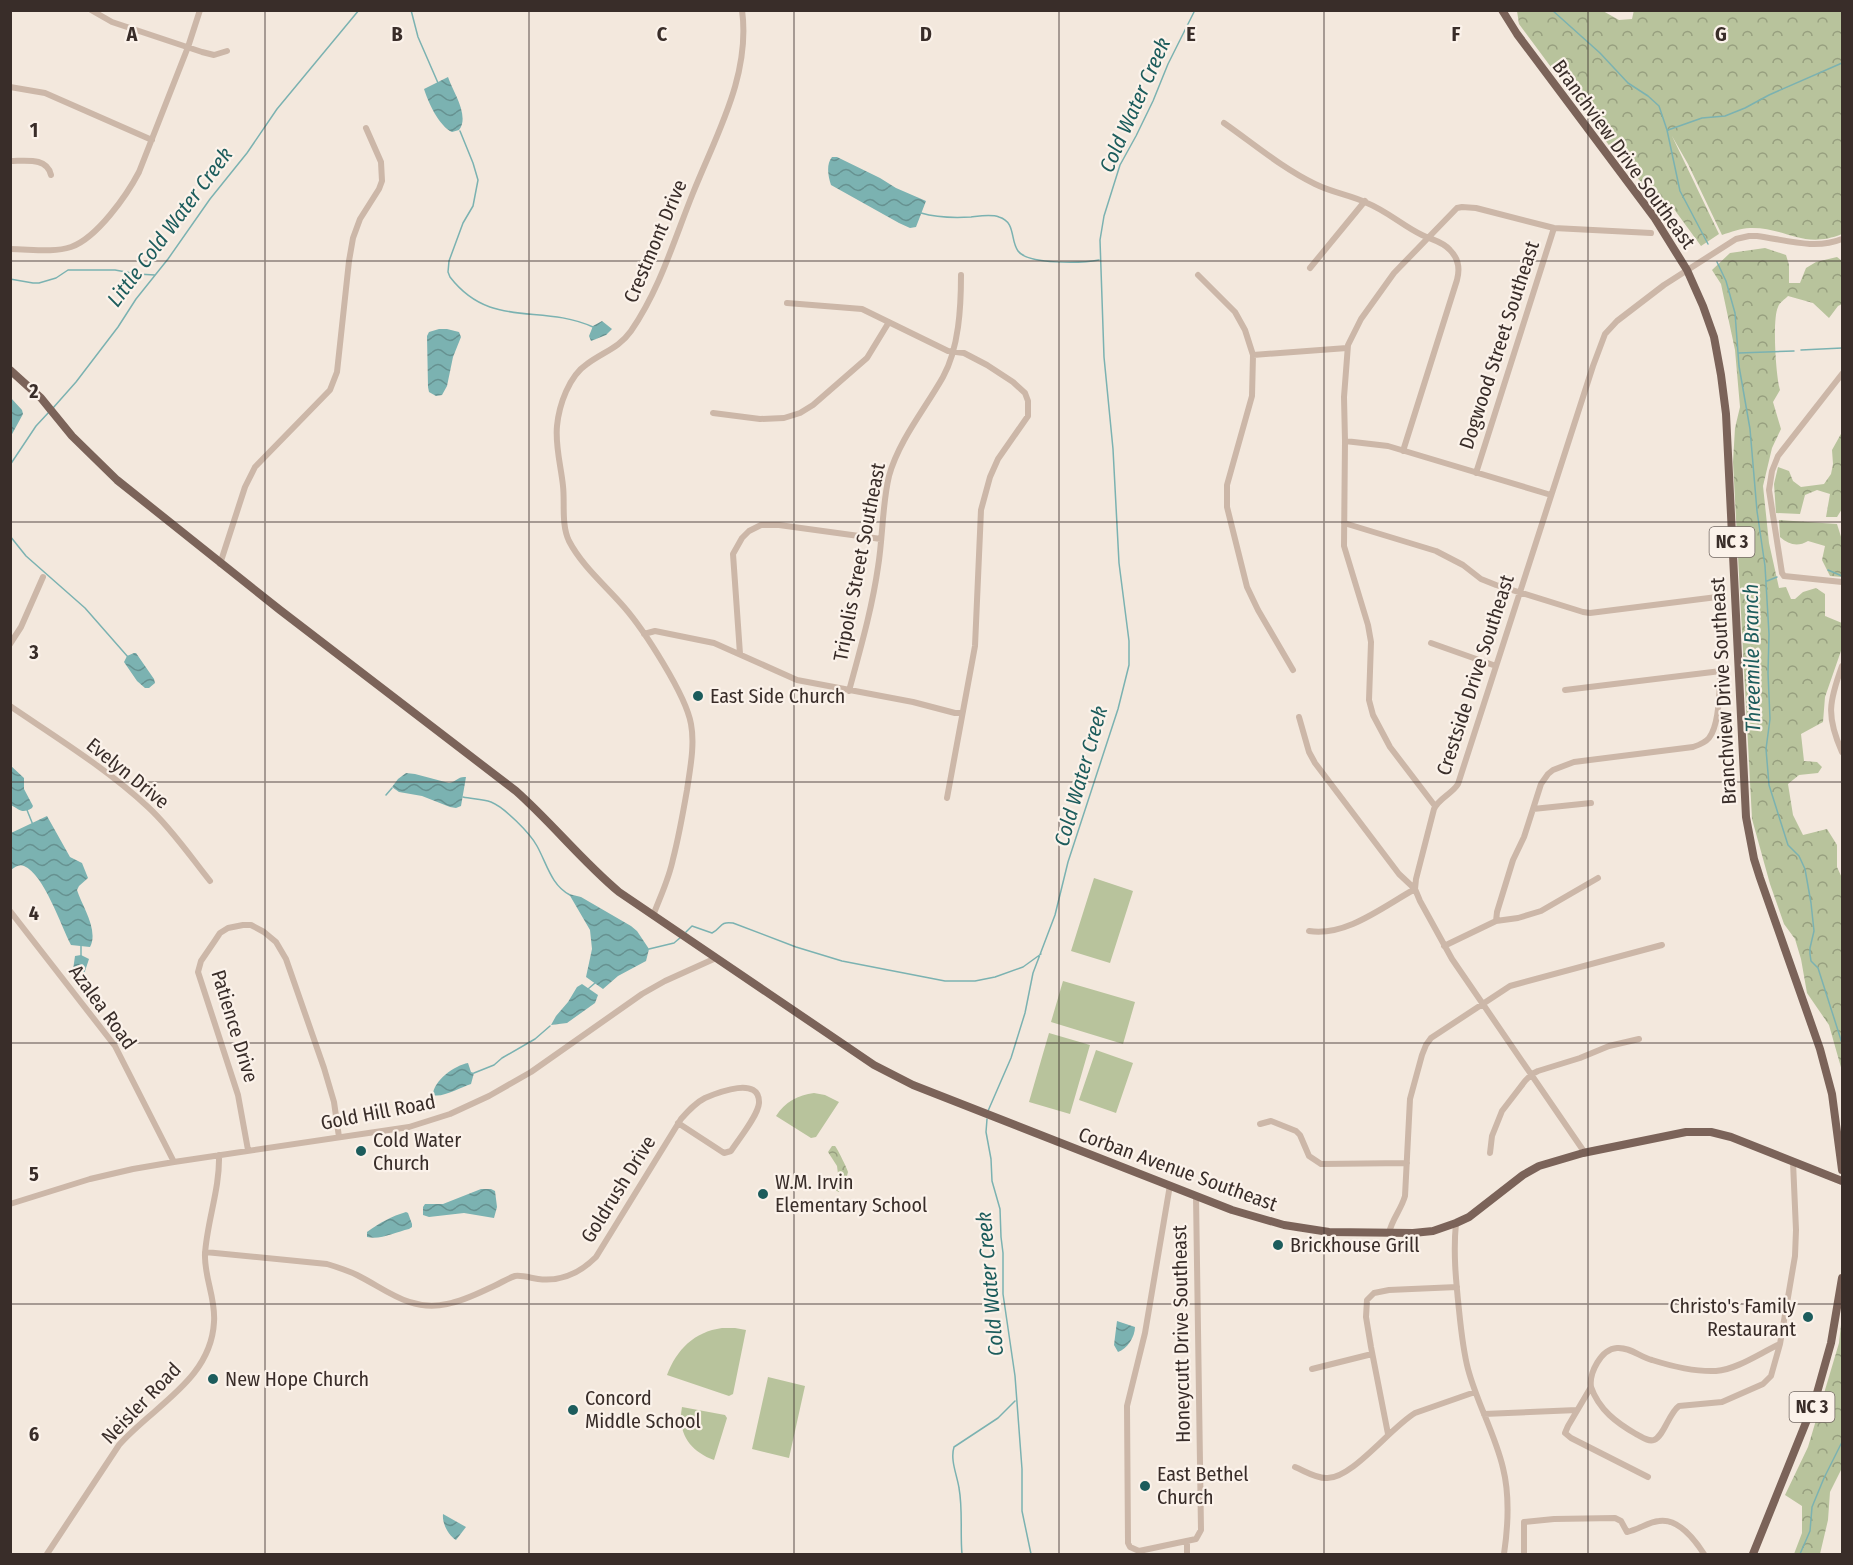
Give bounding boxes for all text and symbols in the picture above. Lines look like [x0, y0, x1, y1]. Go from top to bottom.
text: A [126, 22, 139, 46]
text: B [391, 22, 403, 46]
text: C [657, 22, 668, 46]
text: D [920, 22, 932, 46]
text: E [1186, 22, 1196, 46]
text: F [1452, 22, 1461, 46]
text: G [1715, 22, 1727, 46]
water label: Cold Water Creek [1094, 34, 1176, 176]
street label: Branchview Drive Southeast [1547, 55, 1701, 254]
text: 1 [30, 118, 38, 142]
water label: Little Cold Water Creek [102, 142, 238, 312]
street label: Crestmont Drive [618, 176, 692, 306]
street label: Dogwood Street Southeast [1454, 237, 1544, 452]
text: 2 [28, 379, 39, 403]
street label: Tripolis Street Southeast [828, 460, 890, 663]
road number: NC 3 [1710, 527, 1754, 557]
street label: Crestside Drive Southeast [1431, 571, 1519, 778]
street label: Branchview Drive Southeast [1705, 576, 1741, 805]
water label: Threemile Branch [1738, 583, 1766, 733]
text: 3 [28, 640, 39, 664]
place label: East Side Church [710, 684, 845, 708]
marker: East Side Church [691, 689, 705, 703]
water label: Cold Water Creek [1049, 703, 1113, 849]
street label: Evelyn Drive [82, 732, 174, 814]
text: 4 [29, 901, 39, 925]
street label: Azalea Road [64, 960, 142, 1054]
street label: Patience Drive [207, 967, 263, 1085]
street label: Gold Hill Road [319, 1089, 437, 1135]
street label: Corban Avenue Southeast [1075, 1122, 1281, 1216]
place label: Cold Water Church [373, 1128, 461, 1175]
street label: Goldrush Drive [576, 1131, 660, 1247]
marker: Cold Water Church [354, 1144, 368, 1158]
text: 5 [29, 1162, 39, 1186]
place label: W.M. Irvin Elementary School [775, 1170, 927, 1217]
marker: W.M. Irvin Elementary School [756, 1187, 770, 1201]
water label: Cold Water Creek [971, 1211, 1009, 1357]
street label: Honeycutt Drive Southeast [1167, 1224, 1195, 1443]
place label: Brickhouse Grill [1290, 1233, 1420, 1257]
marker: Brickhouse Grill [1271, 1238, 1285, 1252]
place label: Christo's Family Restaurant [1670, 1294, 1796, 1341]
marker: Christo's Family Restaurant [1801, 1310, 1815, 1324]
street label: Neisler Road [96, 1357, 186, 1449]
place label: New Hope Church [225, 1367, 369, 1391]
marker: New Hope Church [206, 1372, 220, 1386]
place label: Concord Middle School [585, 1386, 701, 1433]
road number: NC 3 [1790, 1392, 1834, 1422]
marker: Concord Middle School [566, 1403, 580, 1417]
text: 6 [29, 1422, 39, 1446]
place label: East Bethel Church [1157, 1462, 1249, 1509]
marker: East Bethel Church [1138, 1479, 1152, 1493]

